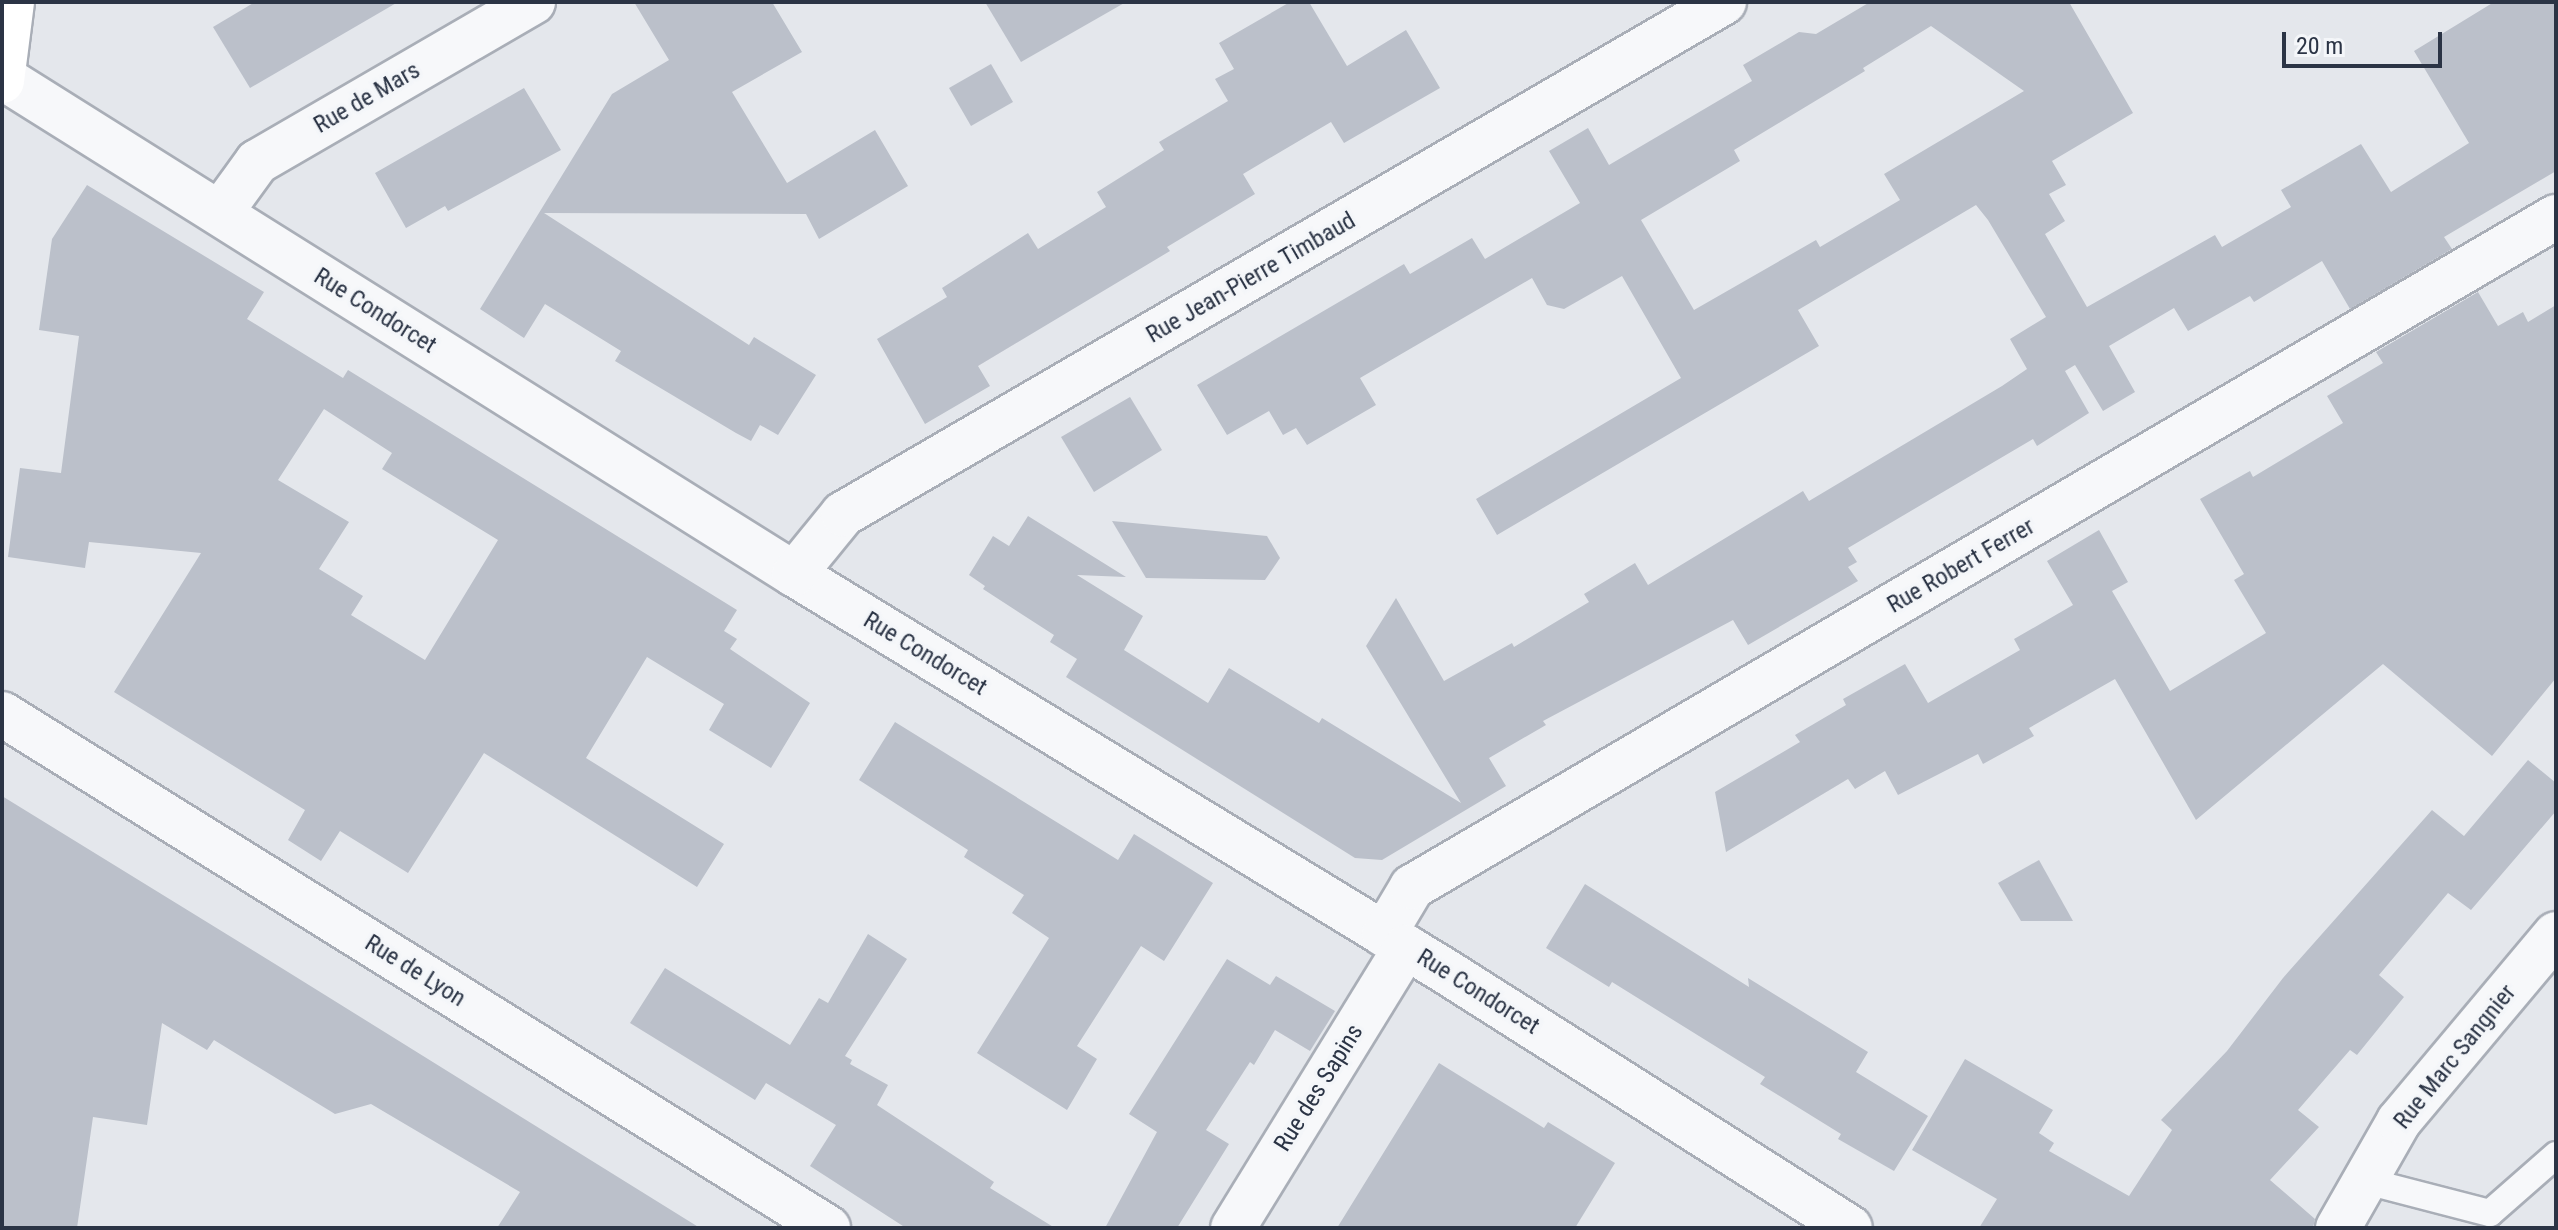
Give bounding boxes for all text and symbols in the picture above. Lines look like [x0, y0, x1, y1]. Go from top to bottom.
scale bar [2286, 16, 2446, 66]
text: 20 m [2296, 32, 2343, 60]
street label: Rue de Mars [309, 56, 425, 140]
street label: Rue Jean-Pierre Timbaud [1141, 206, 1361, 350]
street label: Rue Condorcet [308, 262, 442, 360]
street label: Rue Robert Ferrer [1882, 512, 2040, 620]
street label: Rue Condorcet [858, 606, 992, 702]
street label: Rue de Lyon [359, 929, 471, 1013]
street label: Rue Condorcet [1411, 943, 1545, 1041]
street label: Rue Marc Sangnier [2388, 979, 2522, 1135]
street label: Rue des Sapins [1268, 1019, 1370, 1157]

